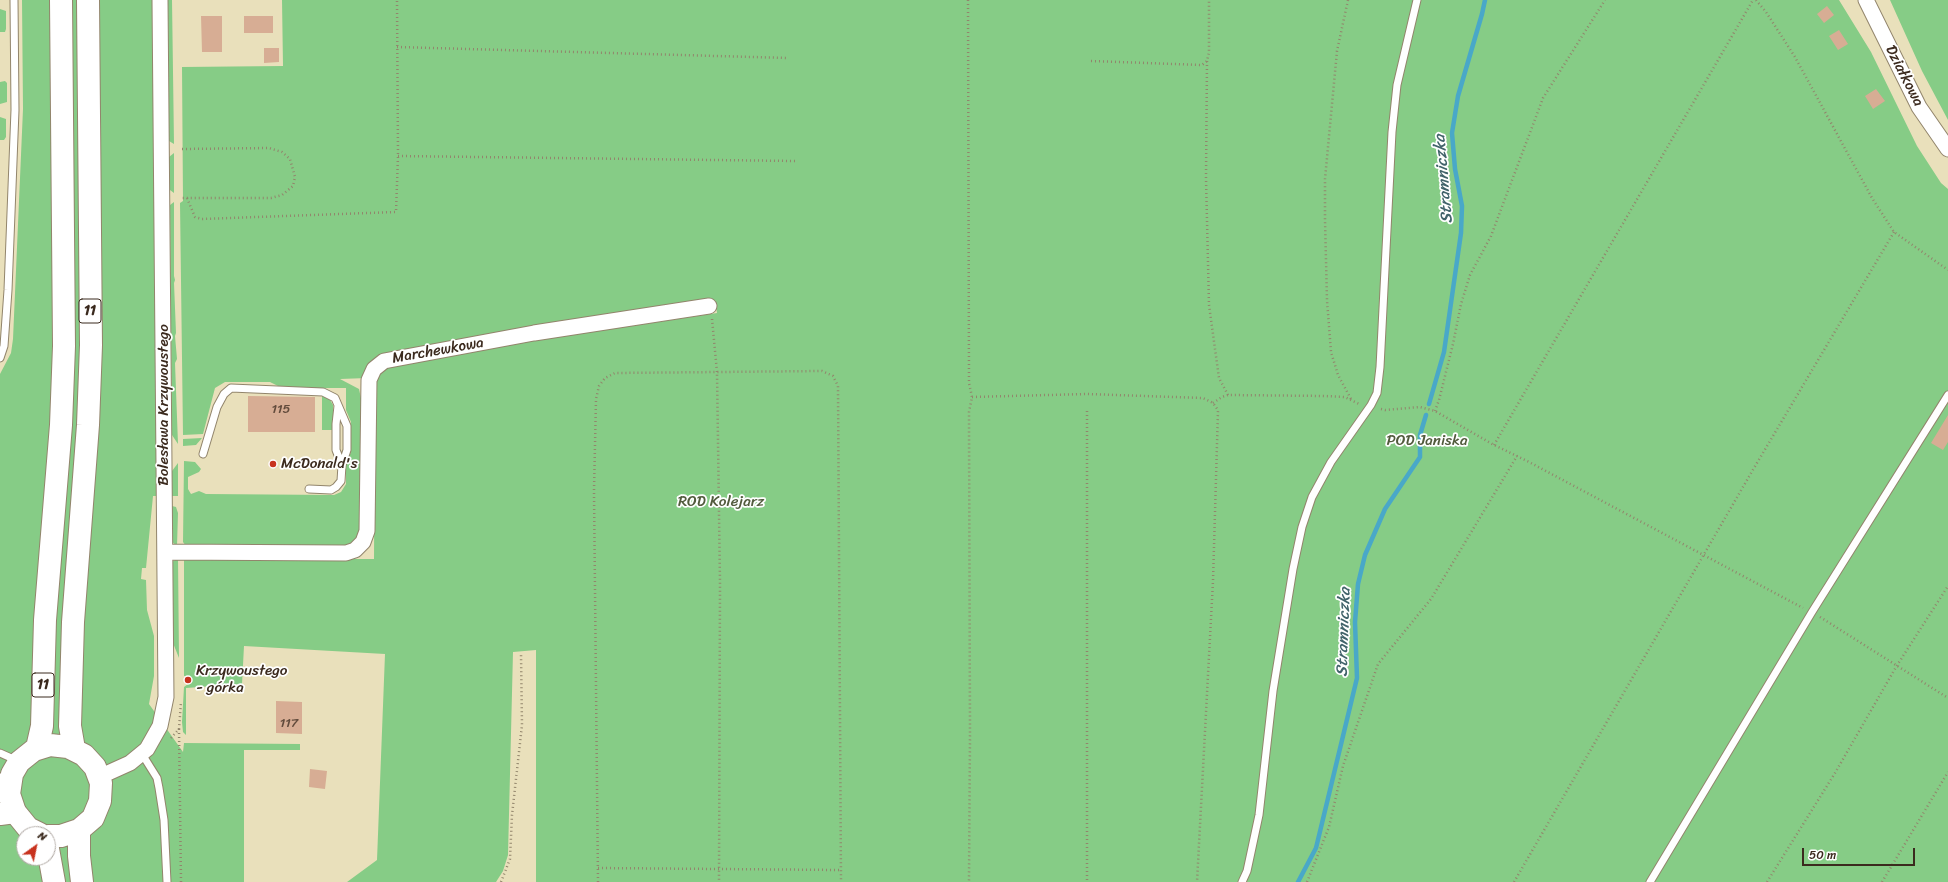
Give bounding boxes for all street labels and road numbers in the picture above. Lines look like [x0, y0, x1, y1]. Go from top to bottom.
street label: Działkowa [1881, 43, 1927, 109]
road number: 11 [79, 299, 101, 323]
street label: Bolesława Krzywoustego [155, 324, 173, 486]
street label: Marchewkowa [391, 334, 485, 368]
road number: 11 [32, 673, 54, 697]

